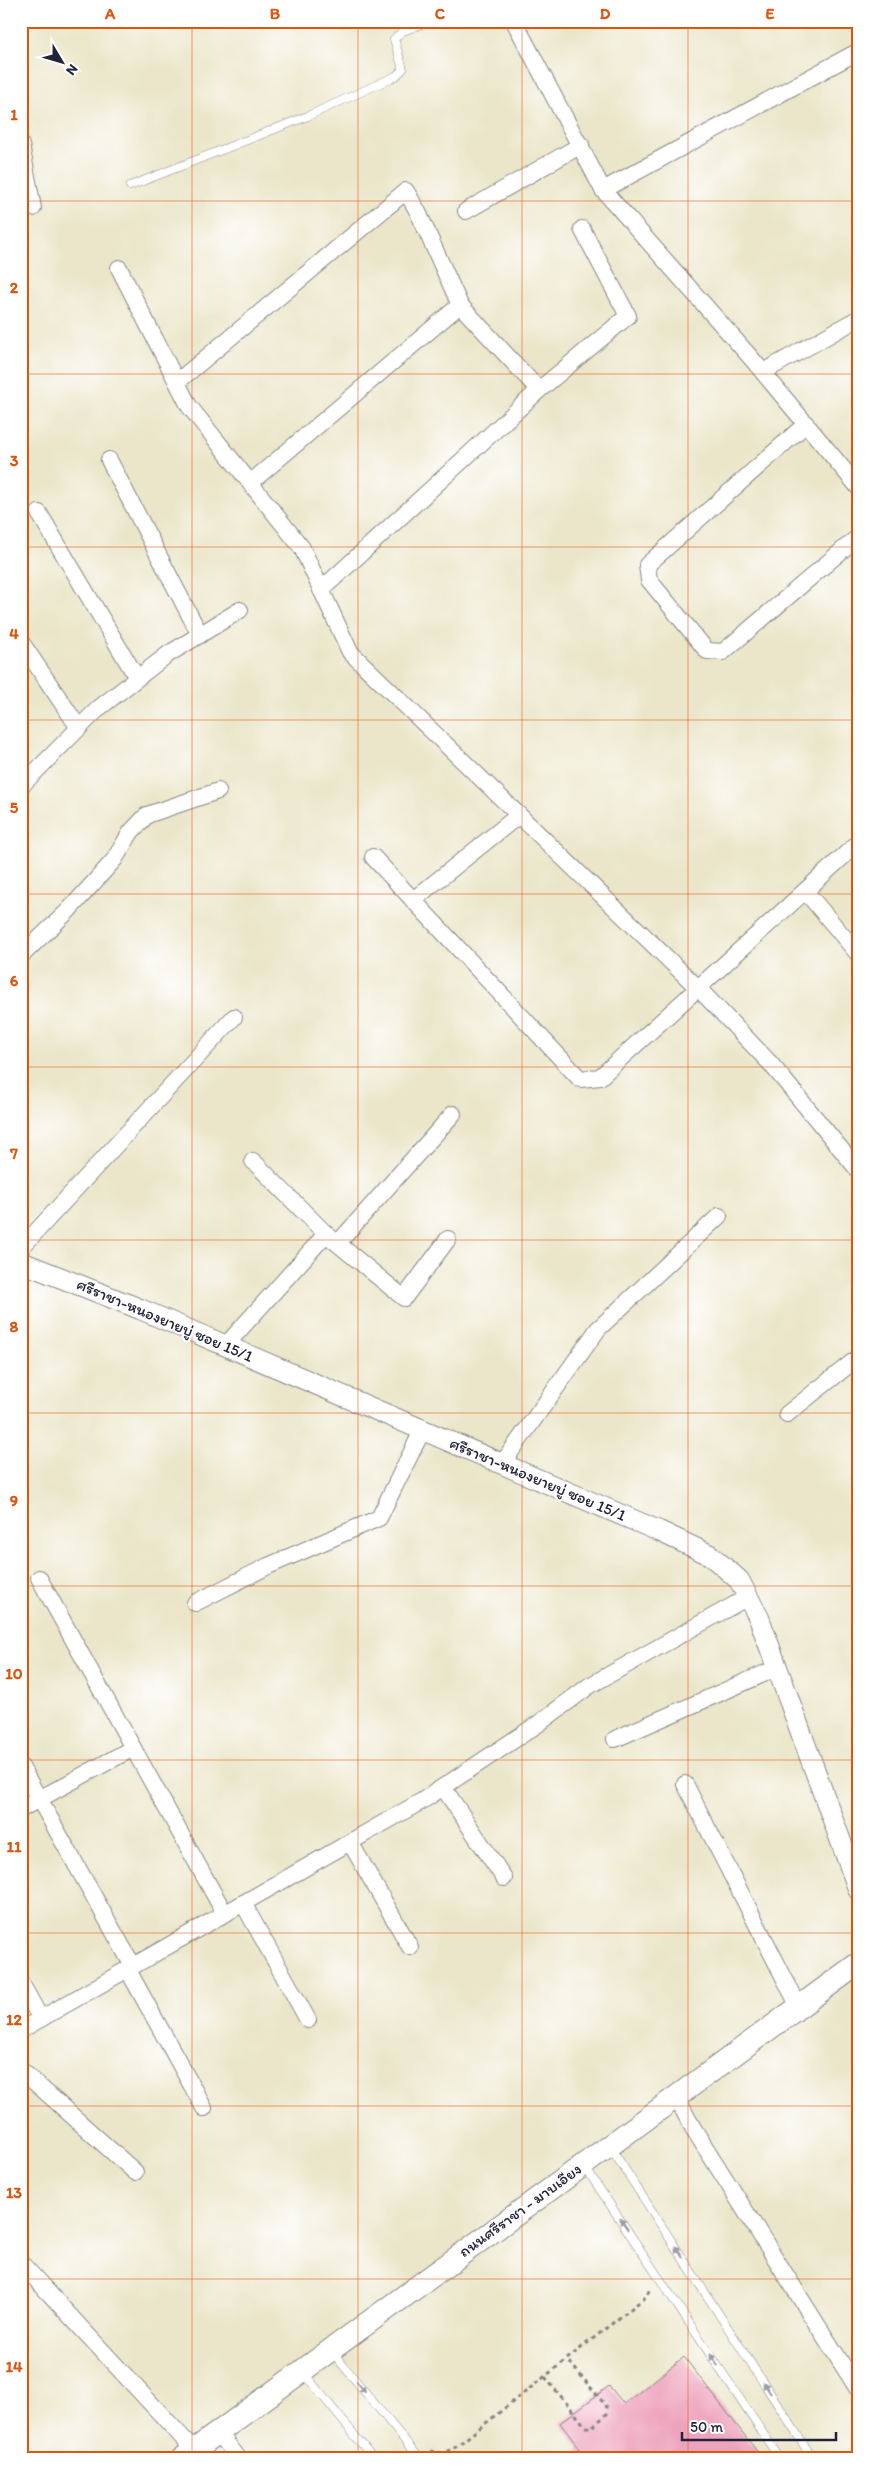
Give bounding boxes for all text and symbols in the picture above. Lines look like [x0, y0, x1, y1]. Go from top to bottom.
text: A [104, 4, 116, 23]
text: B [270, 4, 281, 23]
text: C [435, 4, 446, 23]
text: D [600, 4, 611, 23]
text: E [766, 4, 775, 23]
north arrow [38, 38, 88, 88]
text: N [62, 61, 81, 79]
text: 1 [10, 105, 18, 124]
text: 2 [10, 278, 19, 297]
text: 3 [10, 451, 19, 470]
text: 4 [9, 624, 19, 643]
text: 5 [10, 798, 19, 817]
text: 6 [10, 971, 19, 990]
text: 7 [9, 1144, 18, 1163]
street label: ศรีราชา-หนองยายบู่ ซอย 15/1 [74, 1274, 256, 1367]
text: 8 [10, 1317, 19, 1336]
street label: ศรีราชา-หนองยายบู่ ซอย 15/1 [447, 1433, 629, 1526]
text: 9 [10, 1491, 18, 1510]
text: 10 [5, 1664, 23, 1683]
text: 11 [7, 1837, 22, 1856]
text: 12 [6, 2010, 23, 2029]
street label: ถนนศรีราชา - มาบเอียง [455, 2159, 585, 2261]
text: 13 [6, 2183, 22, 2202]
one-way arrow [620, 2217, 629, 2231]
one-way arrow [674, 2245, 684, 2259]
one-way arrow [709, 2353, 719, 2366]
text: 14 [5, 2357, 23, 2376]
one-way arrow [355, 2380, 366, 2393]
one-way arrow [763, 2382, 772, 2395]
scale bar [682, 2410, 836, 2442]
text: 50 m [690, 2418, 723, 2436]

